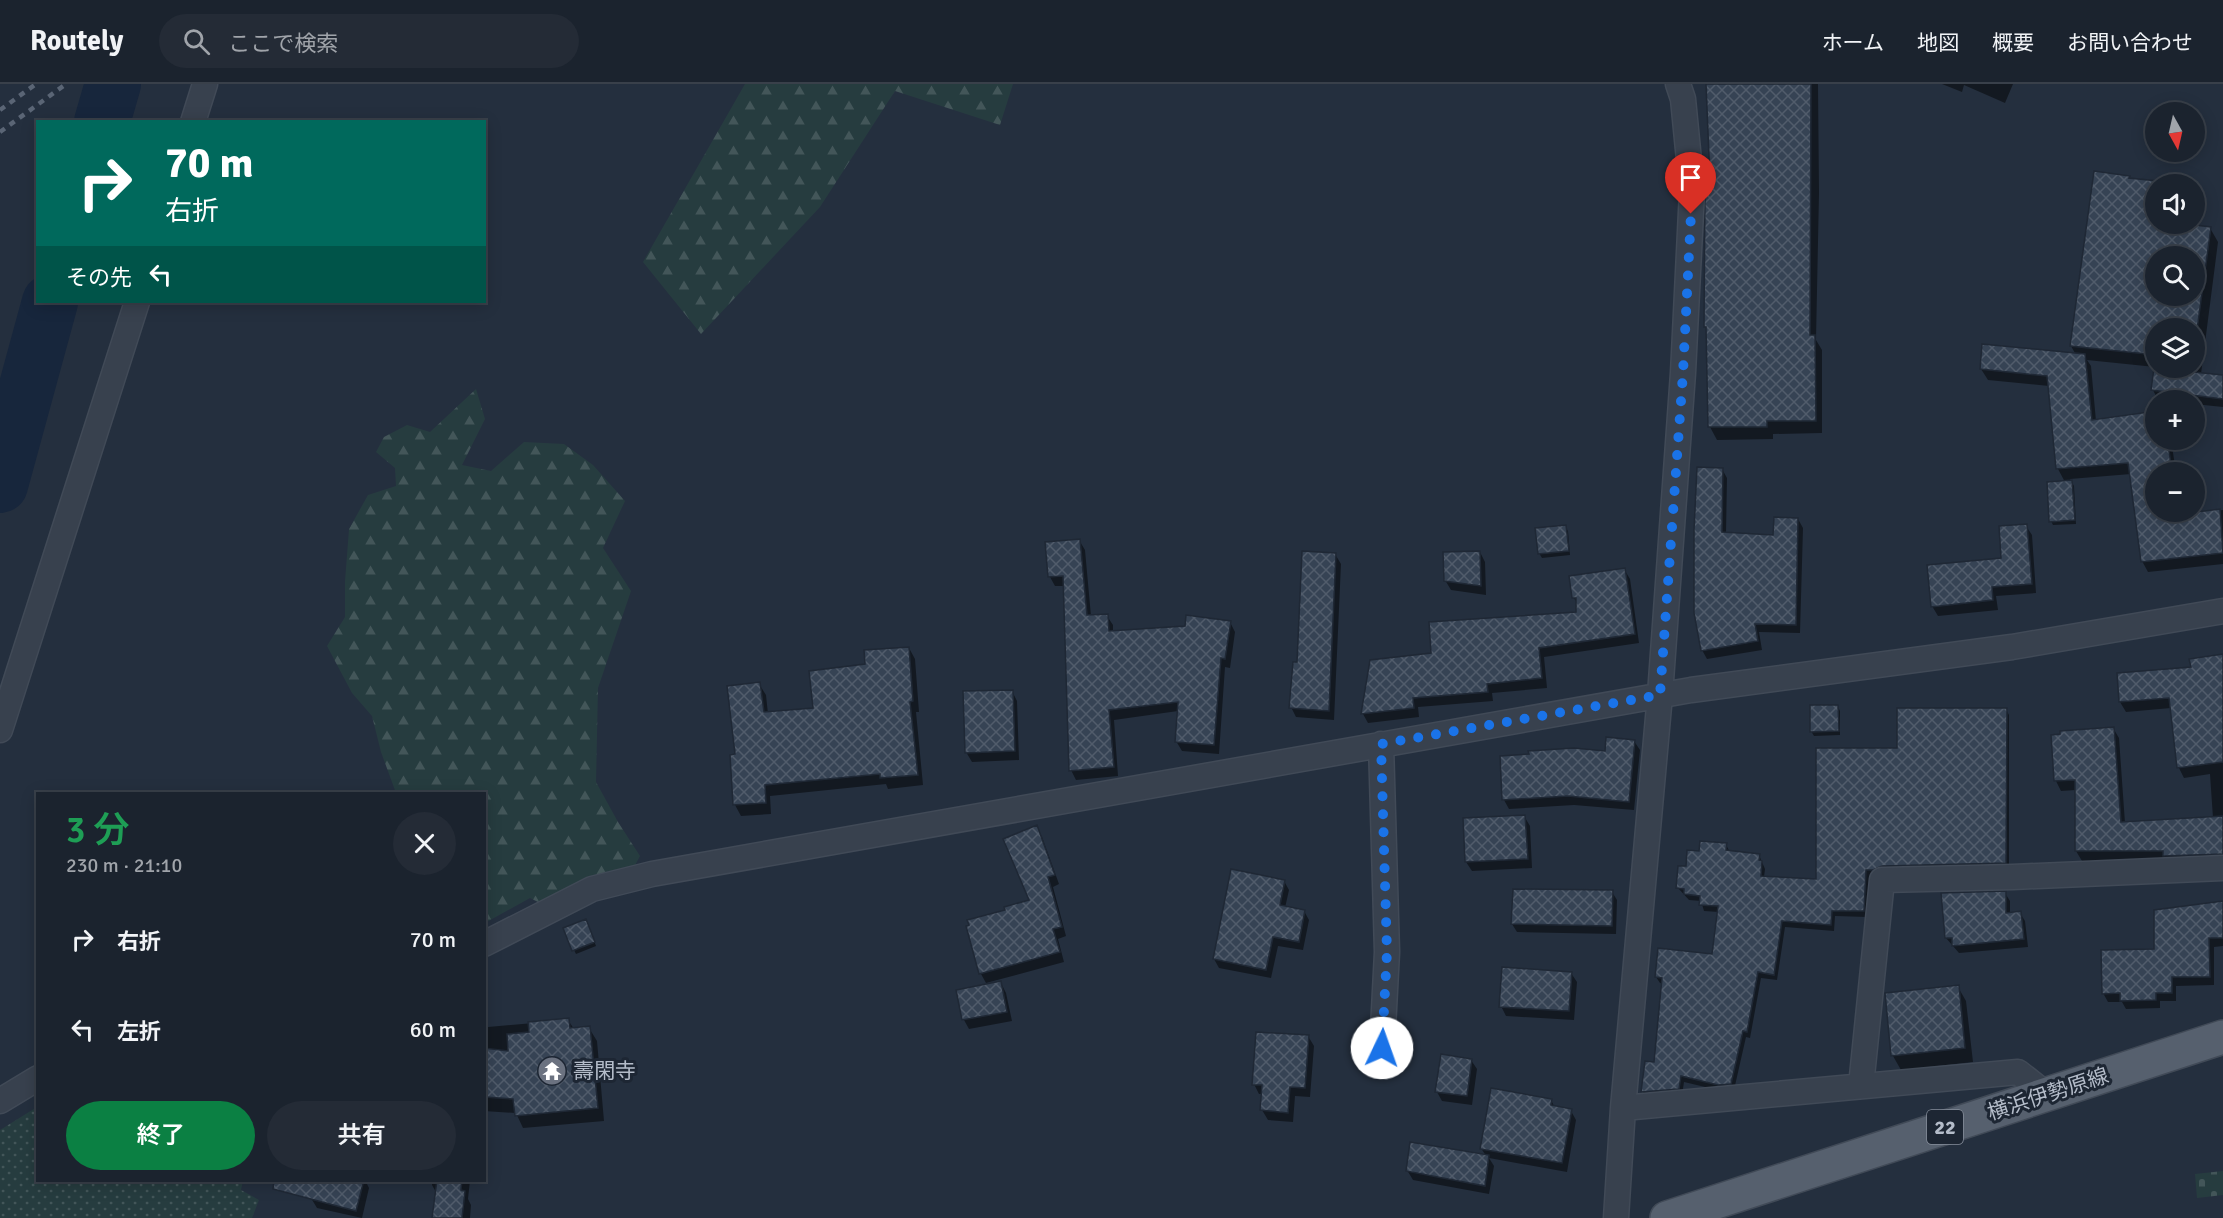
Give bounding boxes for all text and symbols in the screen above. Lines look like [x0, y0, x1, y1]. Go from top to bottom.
search box [159, 14, 579, 68]
text: Routely [30, 24, 123, 58]
icon: search [180, 25, 213, 58]
text: ここで検索 [228, 30, 338, 57]
text: ホーム [1822, 30, 1884, 56]
text: 地図 [1917, 30, 1959, 56]
text: 概要 [1992, 30, 2034, 56]
text: お問い合わせ [2067, 30, 2193, 56]
north arrow [2145, 102, 2205, 162]
map controls [2145, 102, 2205, 522]
text: 70 m [165, 138, 254, 189]
icon: right [66, 144, 144, 222]
pin [1665, 152, 1716, 214]
icon: arrive [1674, 161, 1707, 194]
button: sound [2145, 174, 2205, 234]
text: 右折 [165, 195, 219, 228]
button: search [2145, 246, 2205, 306]
icon: left [144, 258, 177, 291]
text: その先 [66, 264, 132, 291]
button: layers [2145, 318, 2205, 378]
button: + [2145, 390, 2205, 450]
button: − [2145, 462, 2205, 522]
text: 3 分 [66, 808, 129, 853]
button: close [393, 812, 456, 875]
text: 230 m · 21:10 [66, 853, 182, 878]
icon: right [66, 923, 99, 956]
text: 70 m [410, 926, 456, 953]
text: 右折 [117, 928, 161, 955]
icon: left [66, 1013, 99, 1046]
text: 60 m [410, 1016, 456, 1043]
position arrow [1350, 1016, 1414, 1080]
text: 左折 [117, 1018, 161, 1045]
temple icon: 壽閑寺 [536, 1055, 568, 1087]
place label: 壽閑寺 [573, 1058, 636, 1084]
street label: 横浜伊勢原線 [1984, 1062, 2112, 1126]
button: 終了 [66, 1101, 255, 1170]
button: 共有 [267, 1101, 456, 1170]
road number: 22 [1927, 1110, 1963, 1144]

